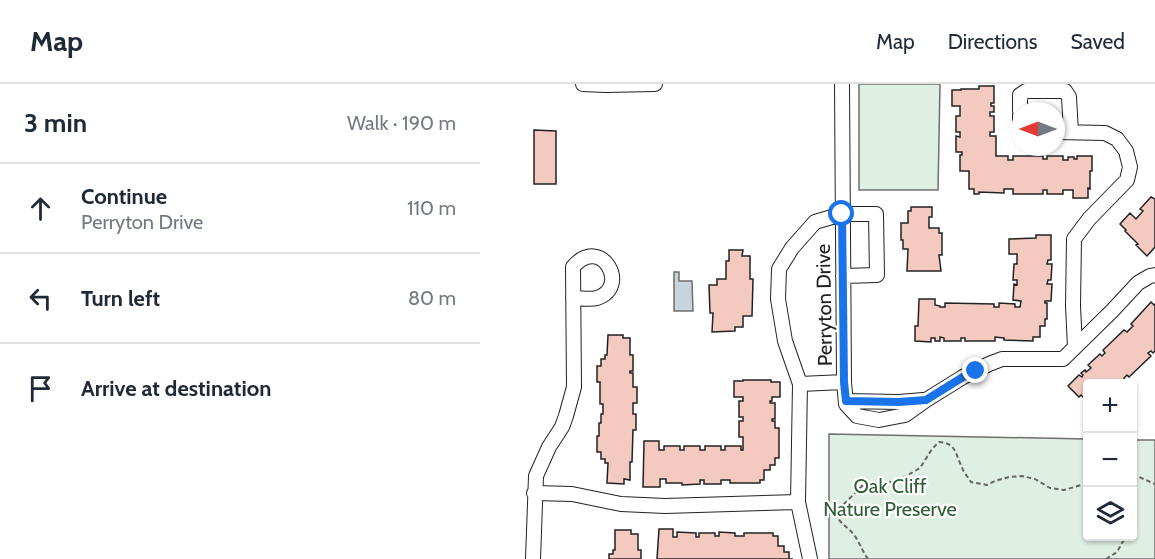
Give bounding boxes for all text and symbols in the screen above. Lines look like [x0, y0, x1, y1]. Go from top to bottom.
text: Map [30, 24, 83, 58]
text: Map [876, 29, 915, 54]
text: Directions [948, 29, 1037, 54]
text: Saved [1070, 29, 1125, 54]
north arrow [1011, 102, 1065, 156]
text: 3 min [24, 107, 87, 139]
text: Walk · 190 m [347, 111, 456, 135]
text: Continue [81, 183, 167, 210]
icon: ahead [24, 192, 57, 225]
text: 110 m [407, 196, 456, 220]
route start [828, 200, 854, 226]
text: Perryton Drive [81, 210, 203, 234]
street label: Perryton Drive [811, 244, 837, 366]
icon: left [24, 282, 57, 315]
text: Turn left [81, 285, 160, 312]
text: 80 m [408, 286, 456, 310]
route end [962, 357, 988, 383]
icon: arrive [24, 372, 57, 405]
text: Arrive at destination [81, 375, 271, 402]
map controls [1083, 379, 1137, 541]
button: + [1083, 379, 1137, 433]
button: − [1083, 433, 1137, 487]
park label: Oak Cliff Nature Preserve [823, 474, 957, 521]
button: layers [1083, 487, 1137, 541]

